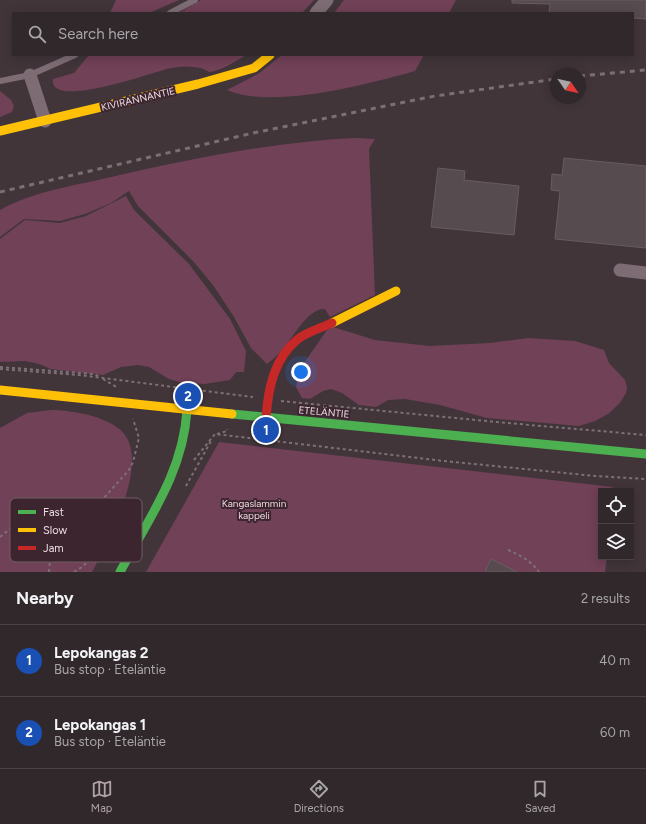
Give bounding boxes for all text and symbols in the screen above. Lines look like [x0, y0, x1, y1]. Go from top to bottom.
search box [12, 12, 634, 56]
icon: search [26, 23, 48, 45]
text: Search here [58, 25, 138, 43]
north arrow [550, 68, 586, 104]
street label: KIVIRANNANTIE [100, 84, 176, 114]
your location [291, 362, 311, 382]
pin: 2 [175, 381, 201, 411]
street label: ETELÄNTIE [298, 403, 350, 421]
pin: 1 [253, 415, 279, 445]
map controls [598, 488, 634, 560]
button: locate [598, 488, 634, 524]
park label: Kangaslammin kappeli [222, 497, 287, 522]
legend [10, 498, 142, 562]
text: Fast [43, 506, 64, 519]
text: Slow [43, 524, 67, 537]
button: layers [598, 524, 634, 560]
text: Jam [43, 542, 64, 555]
text: Nearby [16, 588, 74, 608]
text: 2 results [581, 591, 630, 606]
text: Lepokangas 2 [54, 644, 149, 662]
text: 1 [26, 653, 32, 668]
text: 40 m [599, 653, 630, 668]
text: Bus stop · Eteläntie [54, 662, 166, 677]
text: Lepokangas 1 [54, 716, 146, 734]
text: 2 [25, 725, 33, 740]
text: 60 m [600, 725, 630, 740]
text: Bus stop · Eteläntie [54, 734, 166, 749]
tab: Map [91, 778, 113, 815]
tab: Directions [294, 778, 344, 815]
tab: Saved [525, 778, 555, 815]

